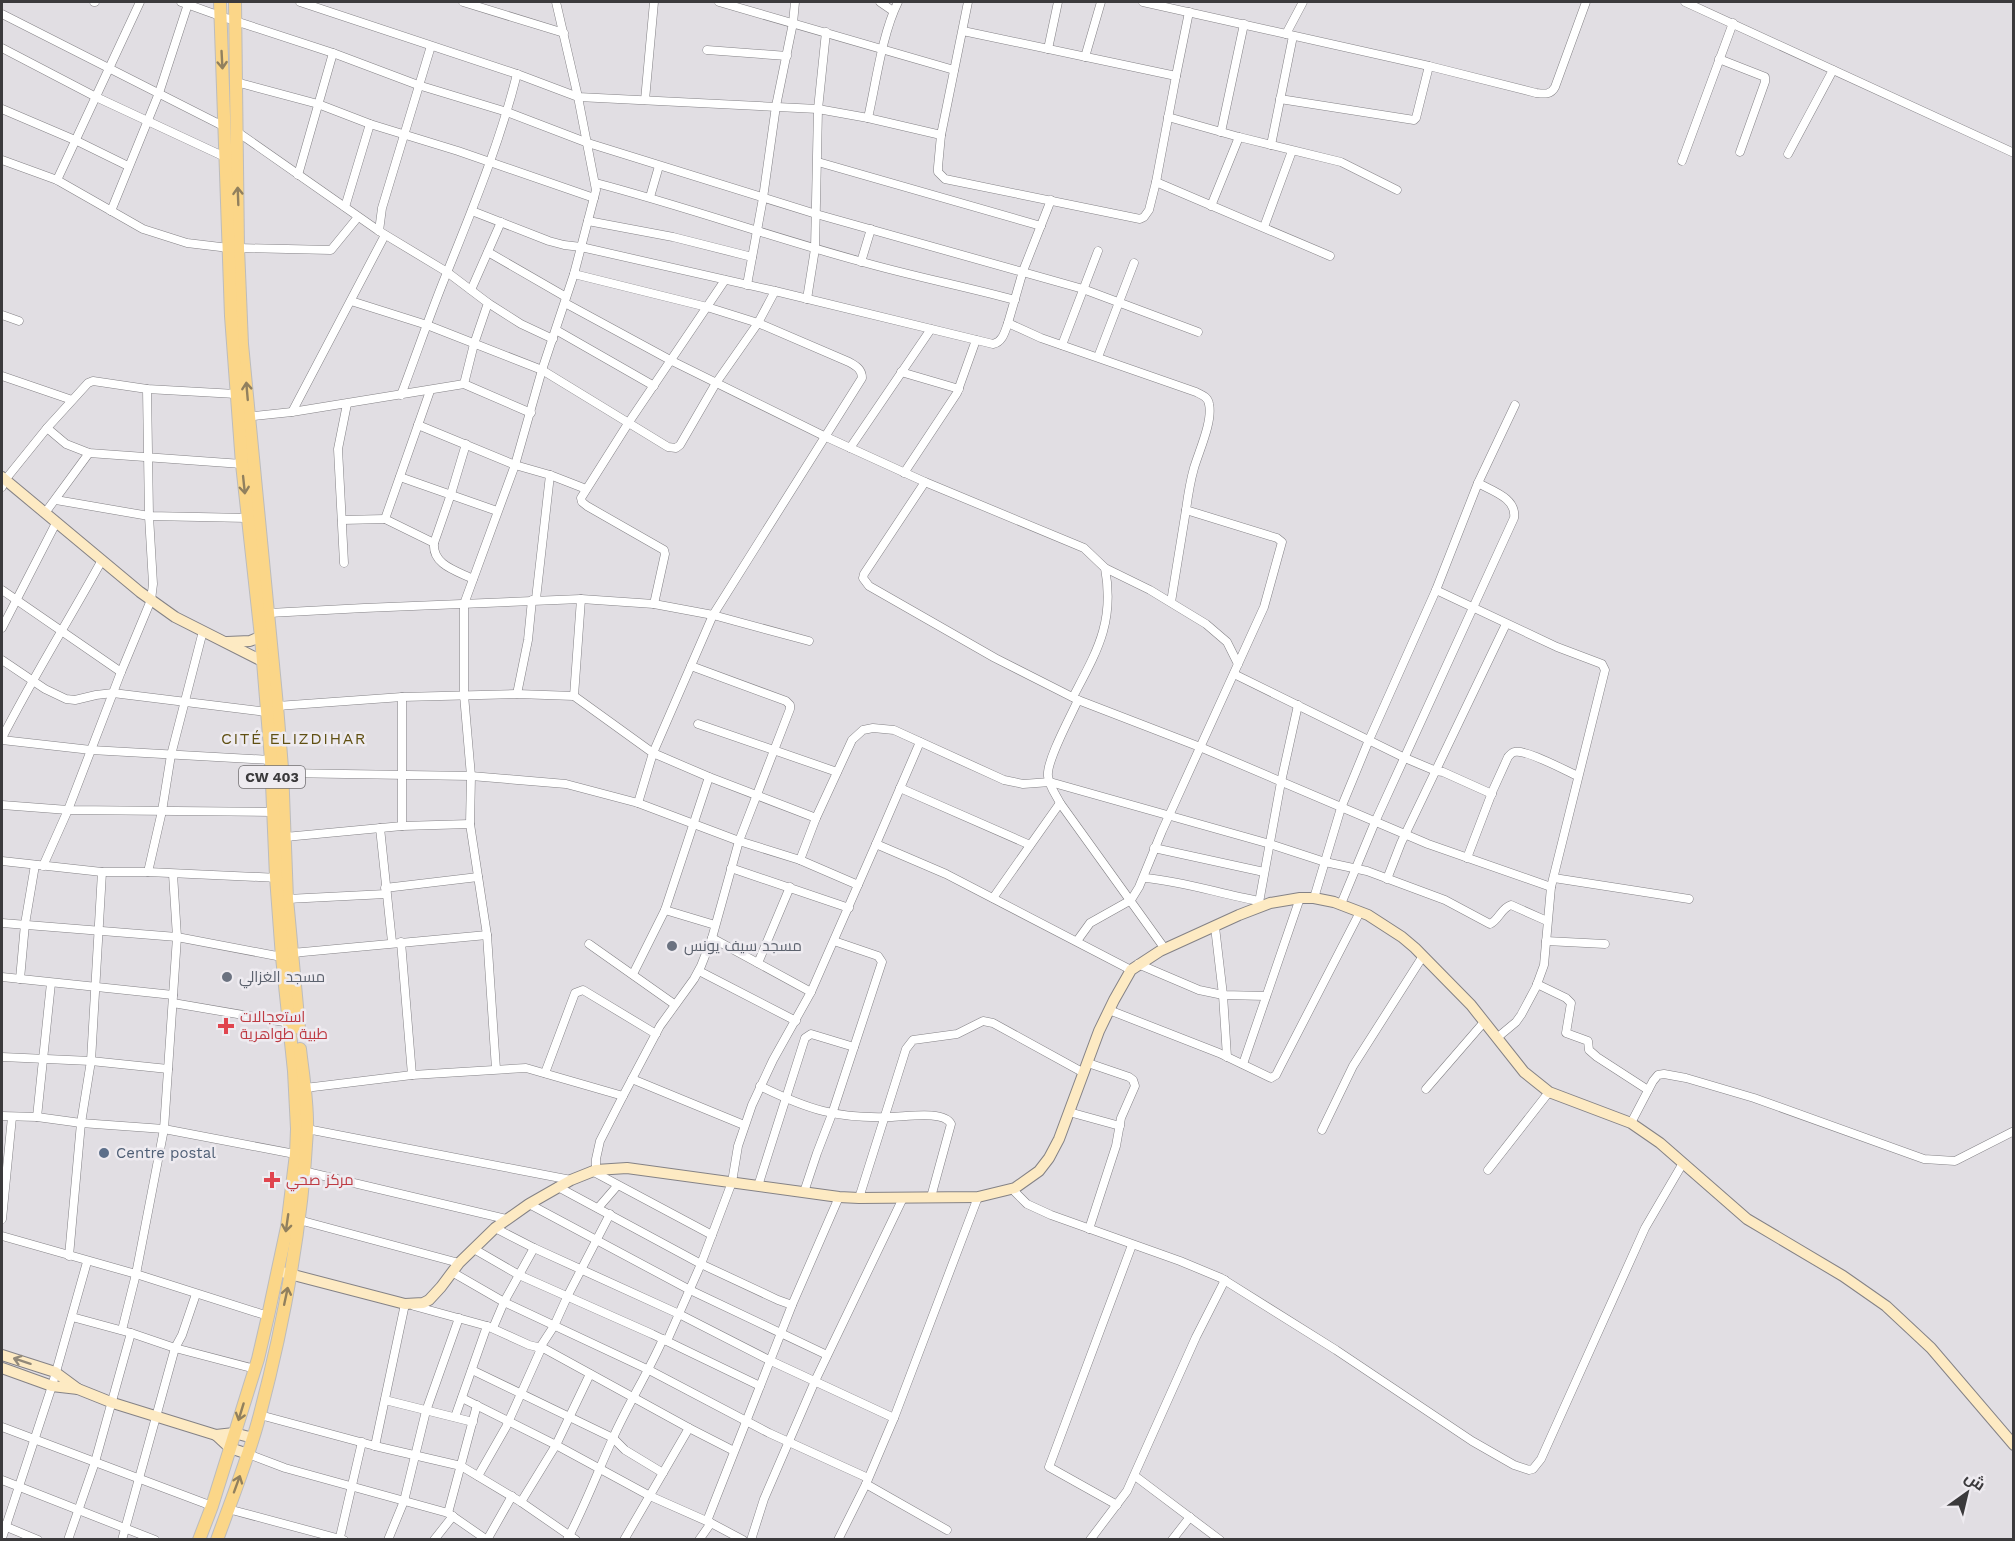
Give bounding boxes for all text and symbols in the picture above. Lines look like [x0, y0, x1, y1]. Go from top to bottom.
one-way arrow [216, 49, 227, 69]
one-way arrow [232, 187, 244, 207]
one-way arrow [241, 382, 252, 402]
one-way arrow [239, 475, 250, 495]
district label: CITÉ ELIZDIHAR [221, 729, 367, 748]
road number: CW 403 [239, 766, 305, 788]
place label: مسجد سيف يونس [684, 937, 802, 956]
marker: مسجد سيف يونس [665, 939, 679, 953]
place label: مسجد الغزالي [239, 968, 325, 989]
marker: مسجد الغزالي [220, 970, 234, 984]
place label: استعجالات طبية طواهرية [240, 1008, 328, 1043]
marker: استعجالات طبية طواهرية [217, 1017, 235, 1035]
place label: Centre postal [116, 1144, 216, 1162]
marker: Centre postal [97, 1146, 111, 1160]
marker: مركز صحي [263, 1171, 281, 1189]
place label: مركز صحي [286, 1171, 354, 1192]
one-way arrow [281, 1213, 292, 1232]
one-way arrow [281, 1287, 292, 1306]
one-way arrow [13, 1355, 32, 1366]
one-way arrow [235, 1402, 246, 1421]
north arrow [1937, 1463, 1997, 1523]
text: ش [1961, 1467, 1989, 1495]
one-way arrow [232, 1476, 243, 1494]

